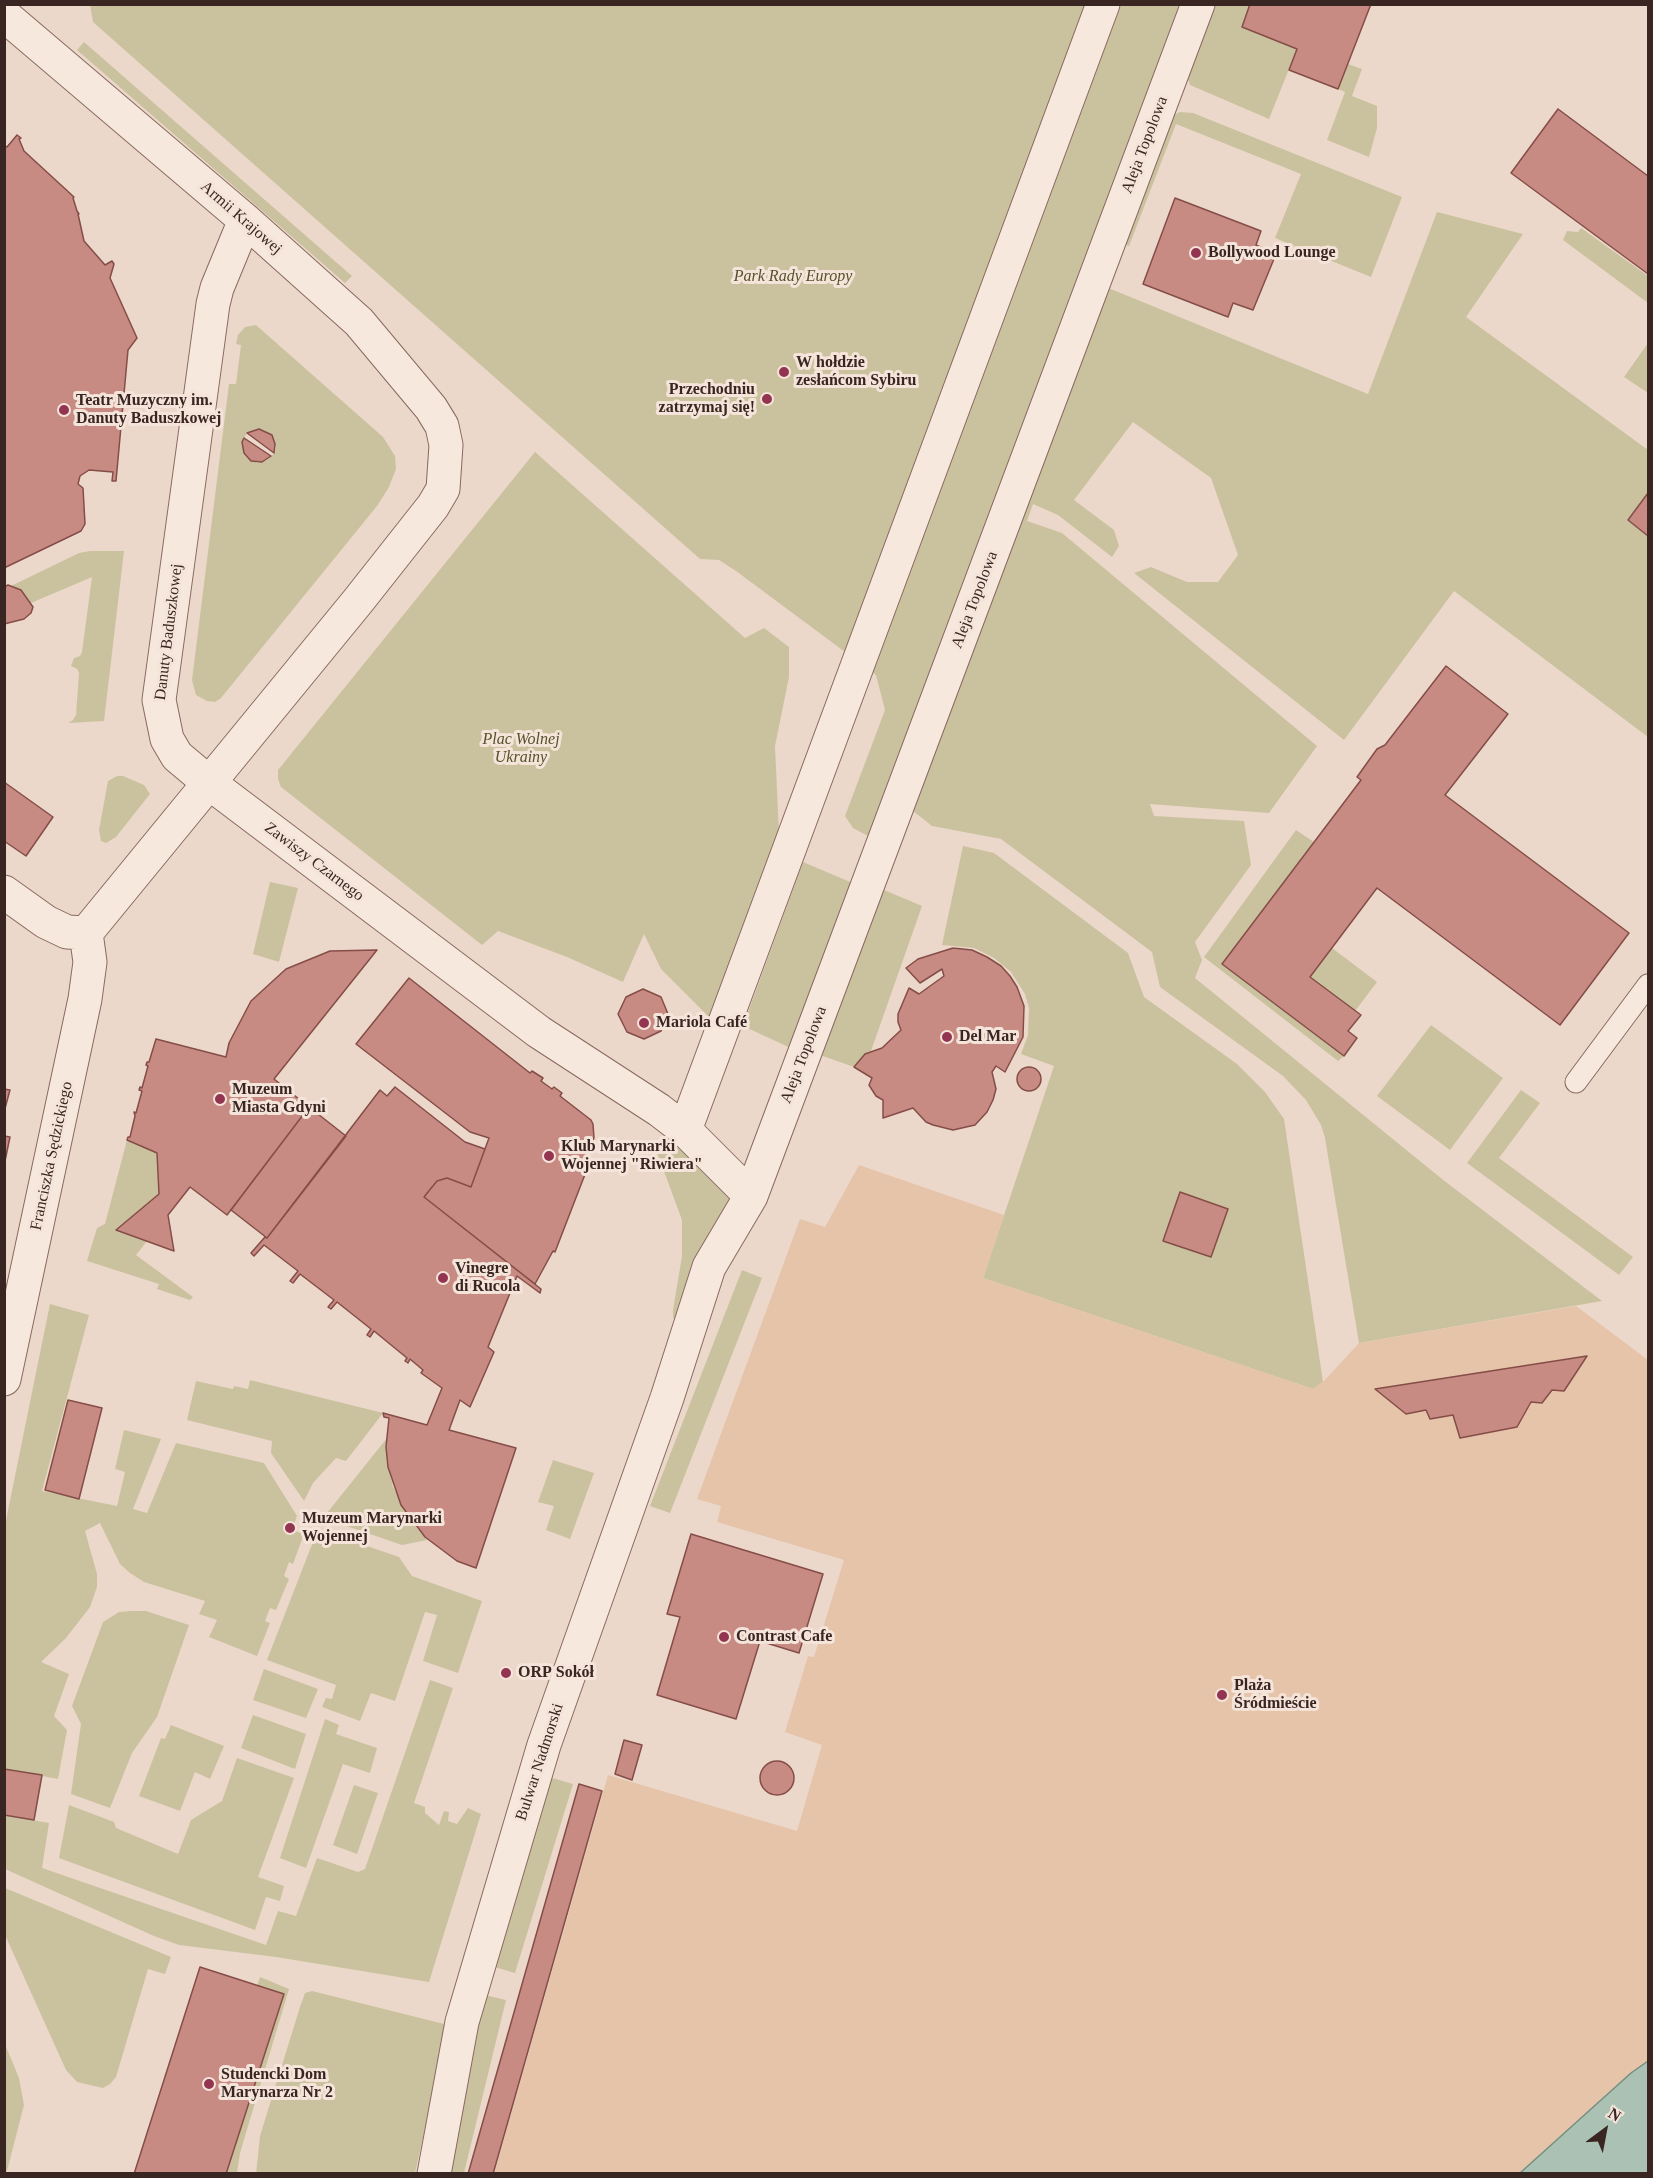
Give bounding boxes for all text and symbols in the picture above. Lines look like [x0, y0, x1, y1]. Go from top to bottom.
street label: Aleja Topolowa [1118, 94, 1172, 196]
street label: Armii Krajowej [196, 177, 286, 259]
place label: Bollywood Lounge [1208, 243, 1336, 263]
marker: Bollywood Lounge [1189, 246, 1203, 260]
park label: Park Rady Europy [734, 267, 852, 287]
place label: W hołdzie zesłańcom Sybiru [796, 353, 916, 391]
marker: W hołdzie zesłańcom Sybiru [777, 365, 791, 379]
place label: Przechodniu zatrzymaj się! [659, 380, 755, 418]
place label: Teatr Muzyczny im. Danuty Baduszkowej [76, 391, 221, 429]
marker: Przechodniu zatrzymaj się! [760, 392, 774, 406]
marker: Teatr Muzyczny im. Danuty Baduszkowej [57, 403, 71, 417]
street label: Aleja Topolowa [948, 549, 1002, 651]
street label: Danuty Baduszkowej [151, 563, 187, 701]
park label: Plac Wolnej Ukrainy [482, 730, 560, 768]
street label: Zawiszy Czarnego [261, 818, 367, 906]
street label: Aleja Topolowa [777, 1004, 831, 1106]
place label: Mariola Café [656, 1013, 747, 1033]
marker: Mariola Café [637, 1016, 651, 1030]
place label: Del Mar [959, 1027, 1016, 1047]
marker: Del Mar [940, 1030, 954, 1044]
street label: Franciszka Sędzickiego [27, 1080, 77, 1232]
place label: Muzeum Miasta Gdyni [232, 1080, 326, 1118]
marker: Muzeum Miasta Gdyni [213, 1092, 227, 1106]
place label: Klub Marynarki Wojennej "Riwiera" [561, 1137, 703, 1175]
marker: Klub Marynarki Wojennej "Riwiera" [542, 1149, 556, 1163]
place label: Vinegre di Rucola [455, 1259, 520, 1297]
marker: Vinegre di Rucola [436, 1271, 450, 1285]
place label: Muzeum Marynarki Wojennej [302, 1509, 442, 1547]
marker: Muzeum Marynarki Wojennej [283, 1521, 297, 1535]
place label: Contrast Cafe [736, 1627, 832, 1647]
marker: Contrast Cafe [717, 1630, 731, 1644]
place label: ORP Sokół [518, 1663, 594, 1683]
marker: ORP Sokół [499, 1666, 513, 1680]
place label: Plaża Śródmieście [1234, 1676, 1317, 1714]
marker: Plaża Śródmieście [1215, 1688, 1229, 1702]
street label: Bulwar Nadmorski [512, 1701, 568, 1823]
place label: Studencki Dom Marynarza Nr 2 [221, 2065, 333, 2103]
marker: Studencki Dom Marynarza Nr 2 [202, 2077, 216, 2091]
north arrow [1575, 2100, 1635, 2160]
text: N [1605, 2104, 1624, 2125]

